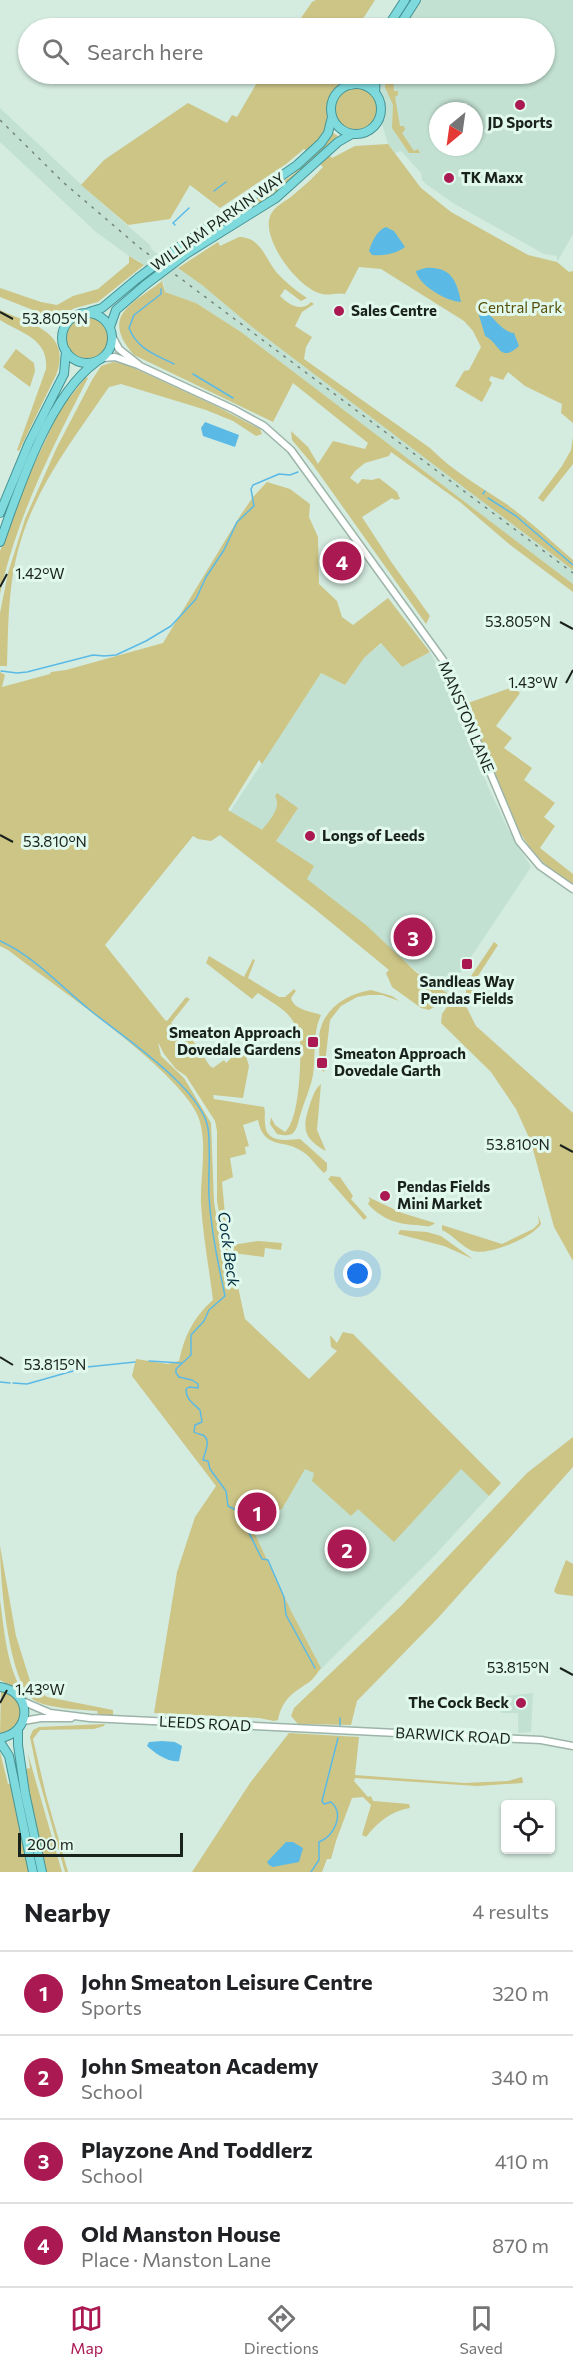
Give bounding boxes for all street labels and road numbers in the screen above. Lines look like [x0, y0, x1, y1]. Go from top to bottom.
street label: WILLIAM PARKIN WAY [147, 168, 288, 274]
street label: MANSTON LANE [435, 658, 499, 775]
street label: LEEDS ROAD [159, 1712, 252, 1734]
street label: BARWICK ROAD [395, 1723, 511, 1747]

